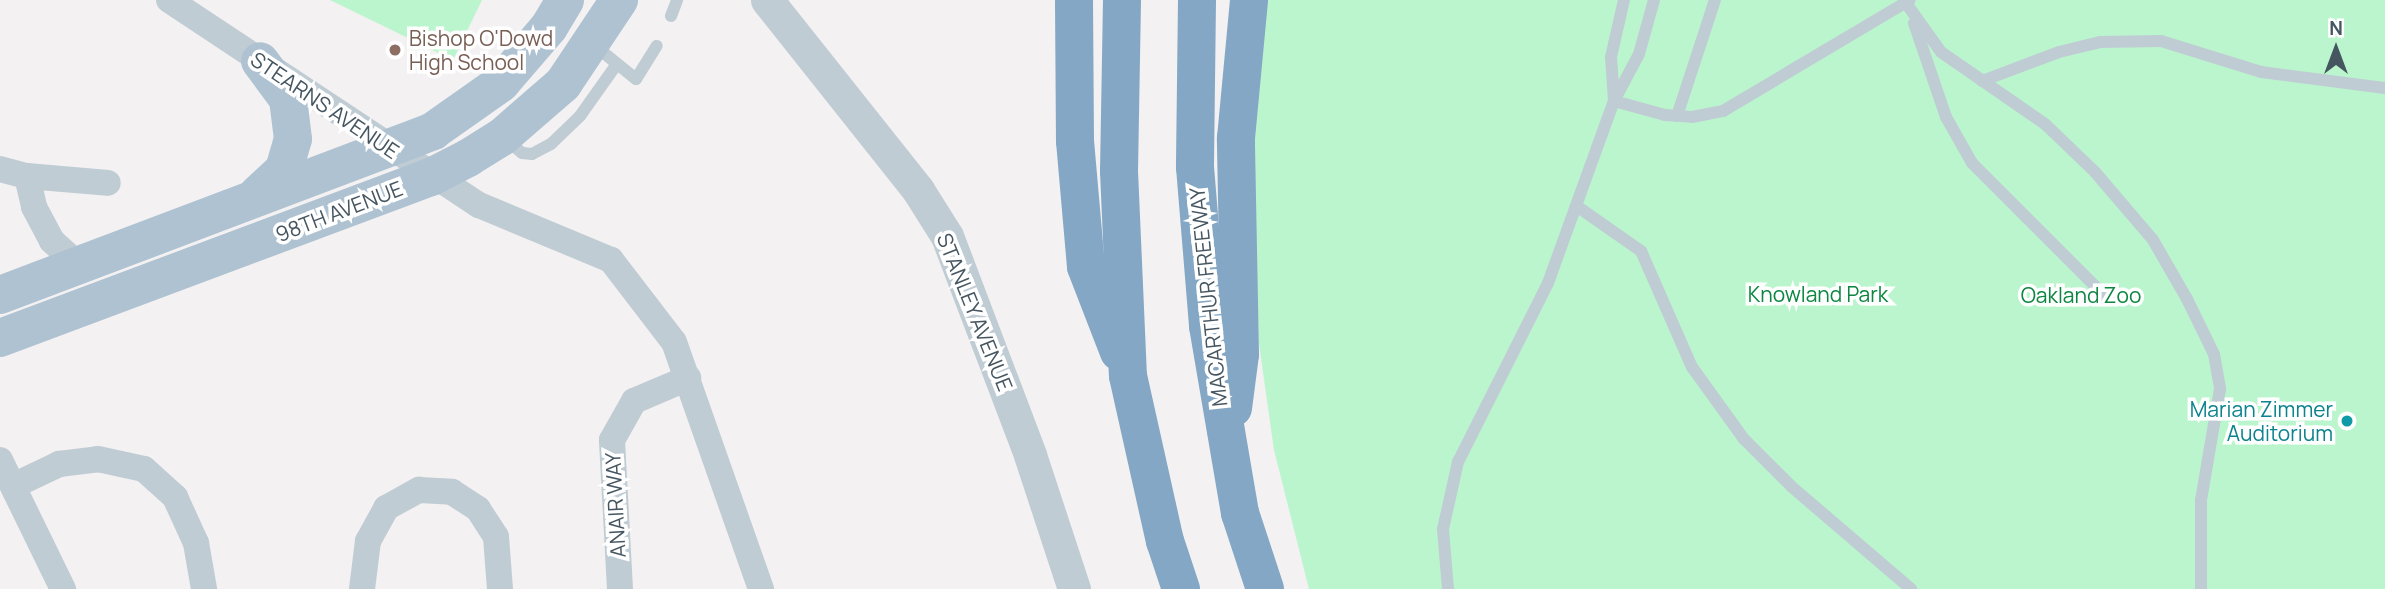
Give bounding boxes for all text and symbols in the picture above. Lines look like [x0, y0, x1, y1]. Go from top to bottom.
north arrow [2301, 14, 2371, 84]
text: N [2329, 15, 2343, 41]
place label: Bishop O'Dowd High School [409, 25, 553, 75]
marker: Bishop O'Dowd High School [387, 42, 403, 58]
street label: STEARNS AVENUE [246, 46, 404, 164]
street label: 98TH AVENUE [272, 175, 406, 247]
street label: MACARTHUR FREEWAY [1184, 186, 1232, 408]
street label: STANLEY AVENUE [932, 229, 1018, 395]
park label: Knowland Park [1748, 281, 1888, 307]
park label: Oakland Zoo [2021, 282, 2141, 308]
place label: Marian Zimmer Auditorium [2190, 396, 2333, 446]
marker: Marian Zimmer Auditorium [2339, 413, 2355, 429]
street label: ANAIR WAY [600, 452, 630, 558]

